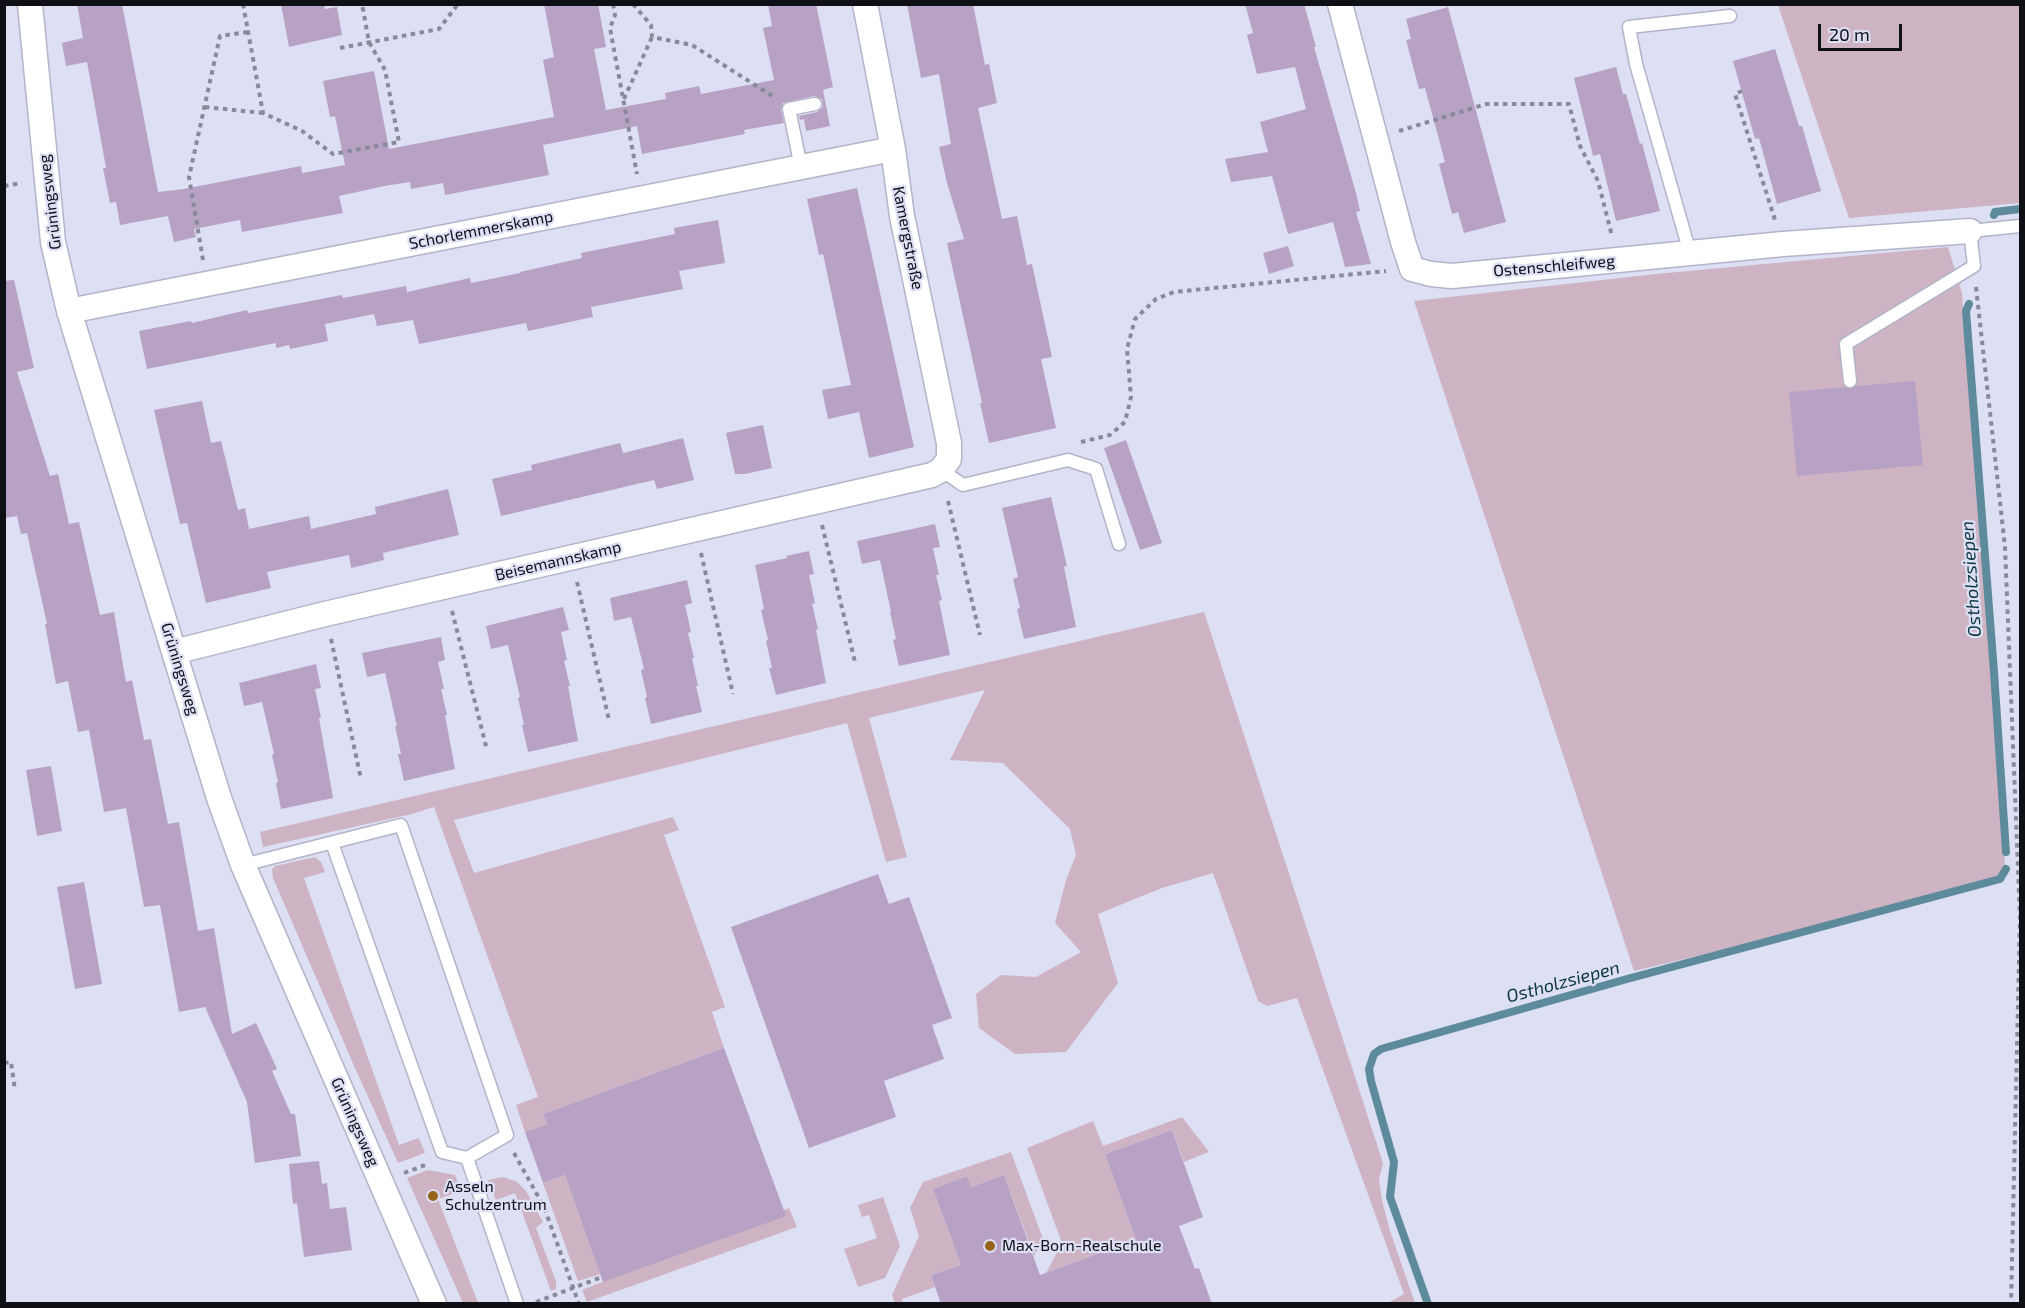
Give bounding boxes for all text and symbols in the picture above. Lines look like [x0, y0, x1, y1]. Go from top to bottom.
scale bar [1821, 12, 1905, 50]
text: 20 m [1829, 23, 1870, 45]
street label: Grüningsweg [35, 153, 65, 251]
street label: Kamergstraße [889, 185, 927, 291]
street label: Schorlemmerskamp [407, 207, 555, 253]
street label: Ostenschleifweg [1492, 251, 1616, 281]
water label: Ostholzsiepen [1956, 520, 1986, 638]
street label: Beisemannskamp [493, 537, 623, 585]
street label: Grüningsweg [157, 620, 203, 718]
water label: Ostholzsiepen [1504, 957, 1622, 1007]
street label: Grüningsweg [327, 1074, 383, 1170]
place label: Asseln Schulzentrum [445, 1177, 547, 1215]
marker: Asseln Schulzentrum [426, 1189, 440, 1203]
place label: Max-Born-Realschule [1002, 1236, 1162, 1256]
marker: Max-Born-Realschule [983, 1239, 997, 1253]

